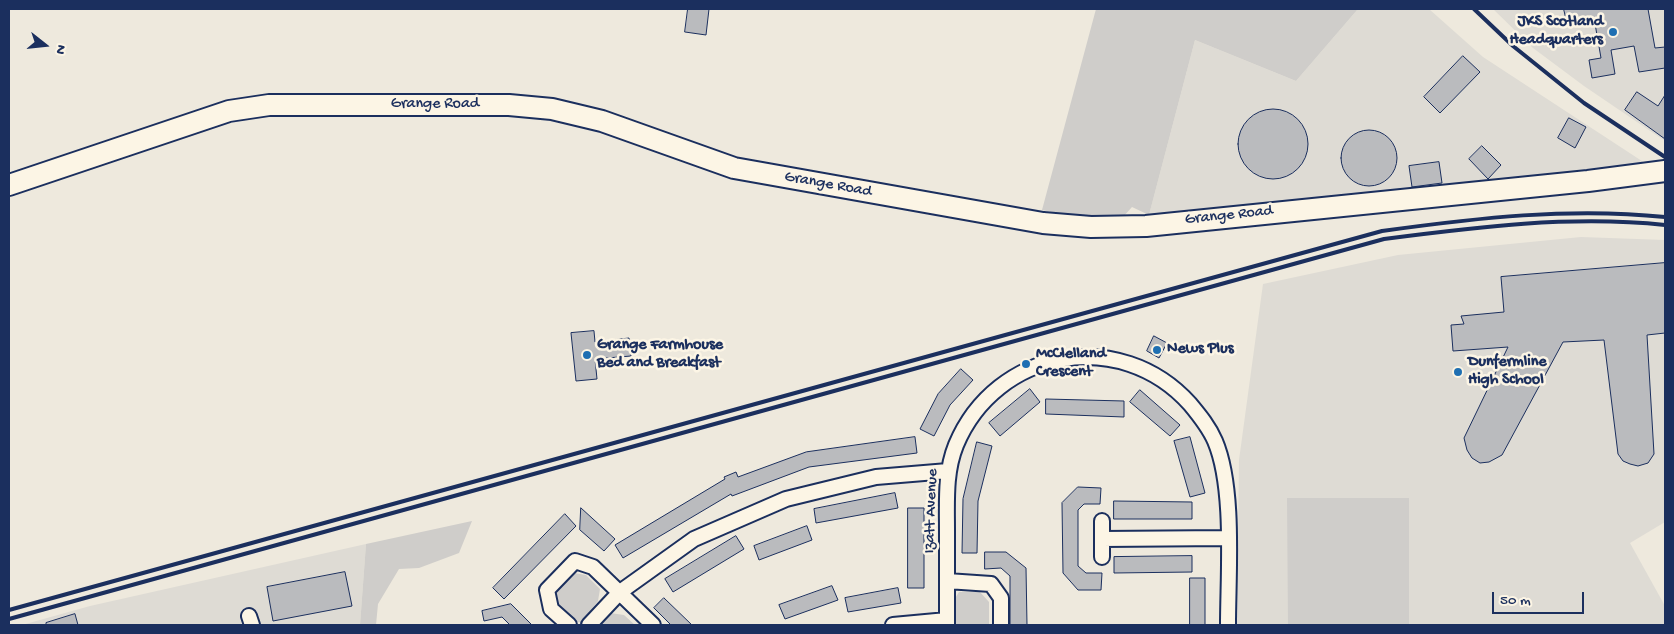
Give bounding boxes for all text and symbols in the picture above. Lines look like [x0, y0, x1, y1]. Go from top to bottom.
place label: JKS Scotland Headquarters [1509, 13, 1603, 51]
north arrow [20, 20, 70, 70]
marker: JKS Scotland Headquarters [1607, 26, 1619, 38]
text: N [50, 43, 69, 56]
street label: Grange Road [391, 95, 479, 115]
street label: Grange Road [783, 168, 873, 202]
street label: Grange Road [1184, 202, 1274, 230]
place label: Grange Farmhouse Bed and Breakfast [597, 336, 723, 374]
place label: News Plus [1167, 340, 1234, 360]
marker: News Plus [1151, 344, 1163, 356]
place label: McClelland Crescent [1036, 345, 1106, 383]
marker: Grange Farmhouse Bed and Breakfast [581, 349, 593, 361]
place label: Dunfermline High School [1468, 353, 1547, 391]
marker: McClelland Crescent [1020, 358, 1032, 370]
marker: Dunfermline High School [1452, 366, 1464, 378]
street label: Izatt Avenue [921, 468, 943, 554]
scale bar [1494, 582, 1586, 614]
text: 50 m [1500, 592, 1531, 610]

